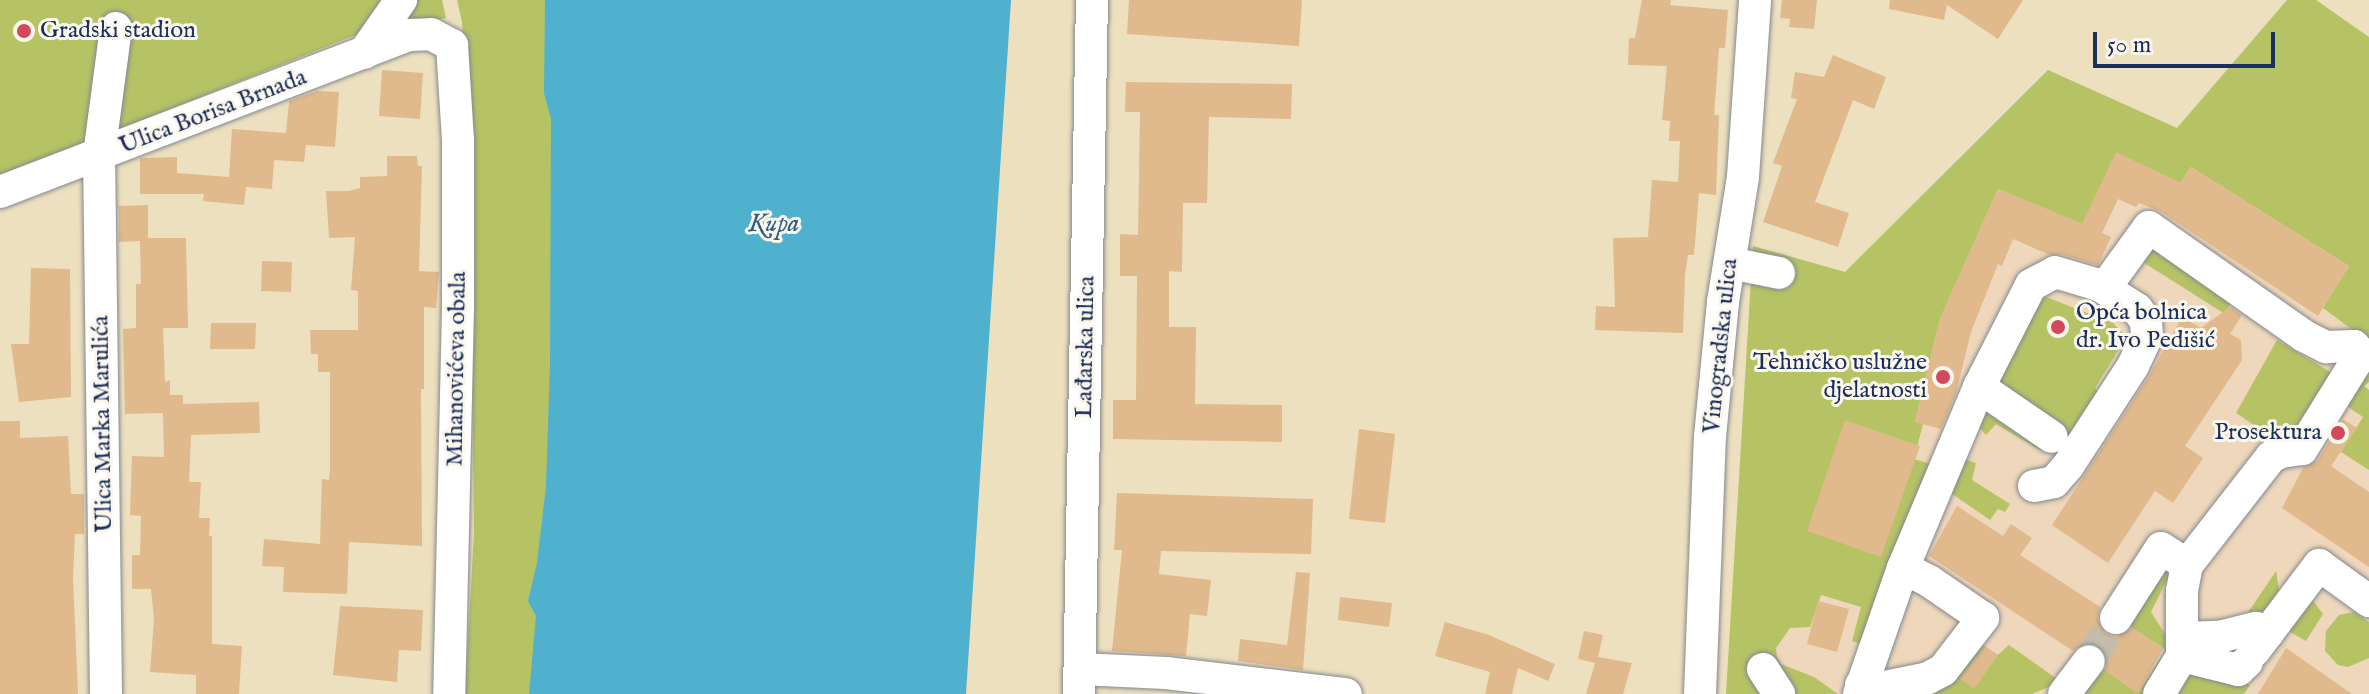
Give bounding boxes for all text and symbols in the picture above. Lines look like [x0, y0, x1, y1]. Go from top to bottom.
scale bar [2097, 16, 2279, 66]
place label: Gradski stadion [40, 17, 196, 45]
marker: Gradski stadion [15, 22, 33, 40]
text: 50 m [2107, 30, 2151, 61]
street label: Ulica Borisa Brnada [115, 63, 311, 161]
water label: Kupa [749, 208, 799, 240]
street label: Vinogradska ulica [1697, 257, 1745, 435]
street label: Mihanovićeva obala [441, 271, 473, 467]
street label: Lađarska ulica [1070, 276, 1102, 418]
place label: Opća bolnica dr. Ivo Pedišić [2076, 299, 2215, 355]
street label: Ulica Marka Marulića [87, 315, 119, 533]
marker: Opća bolnica dr. Ivo Pedišić [2047, 316, 2069, 338]
place label: Tehničko uslužne djelatnosti [1753, 349, 1927, 405]
marker: Tehničko uslužne djelatnosti [1934, 368, 1952, 386]
place label: Prosektura [2214, 419, 2322, 447]
marker: Prosektura [2329, 424, 2347, 442]

